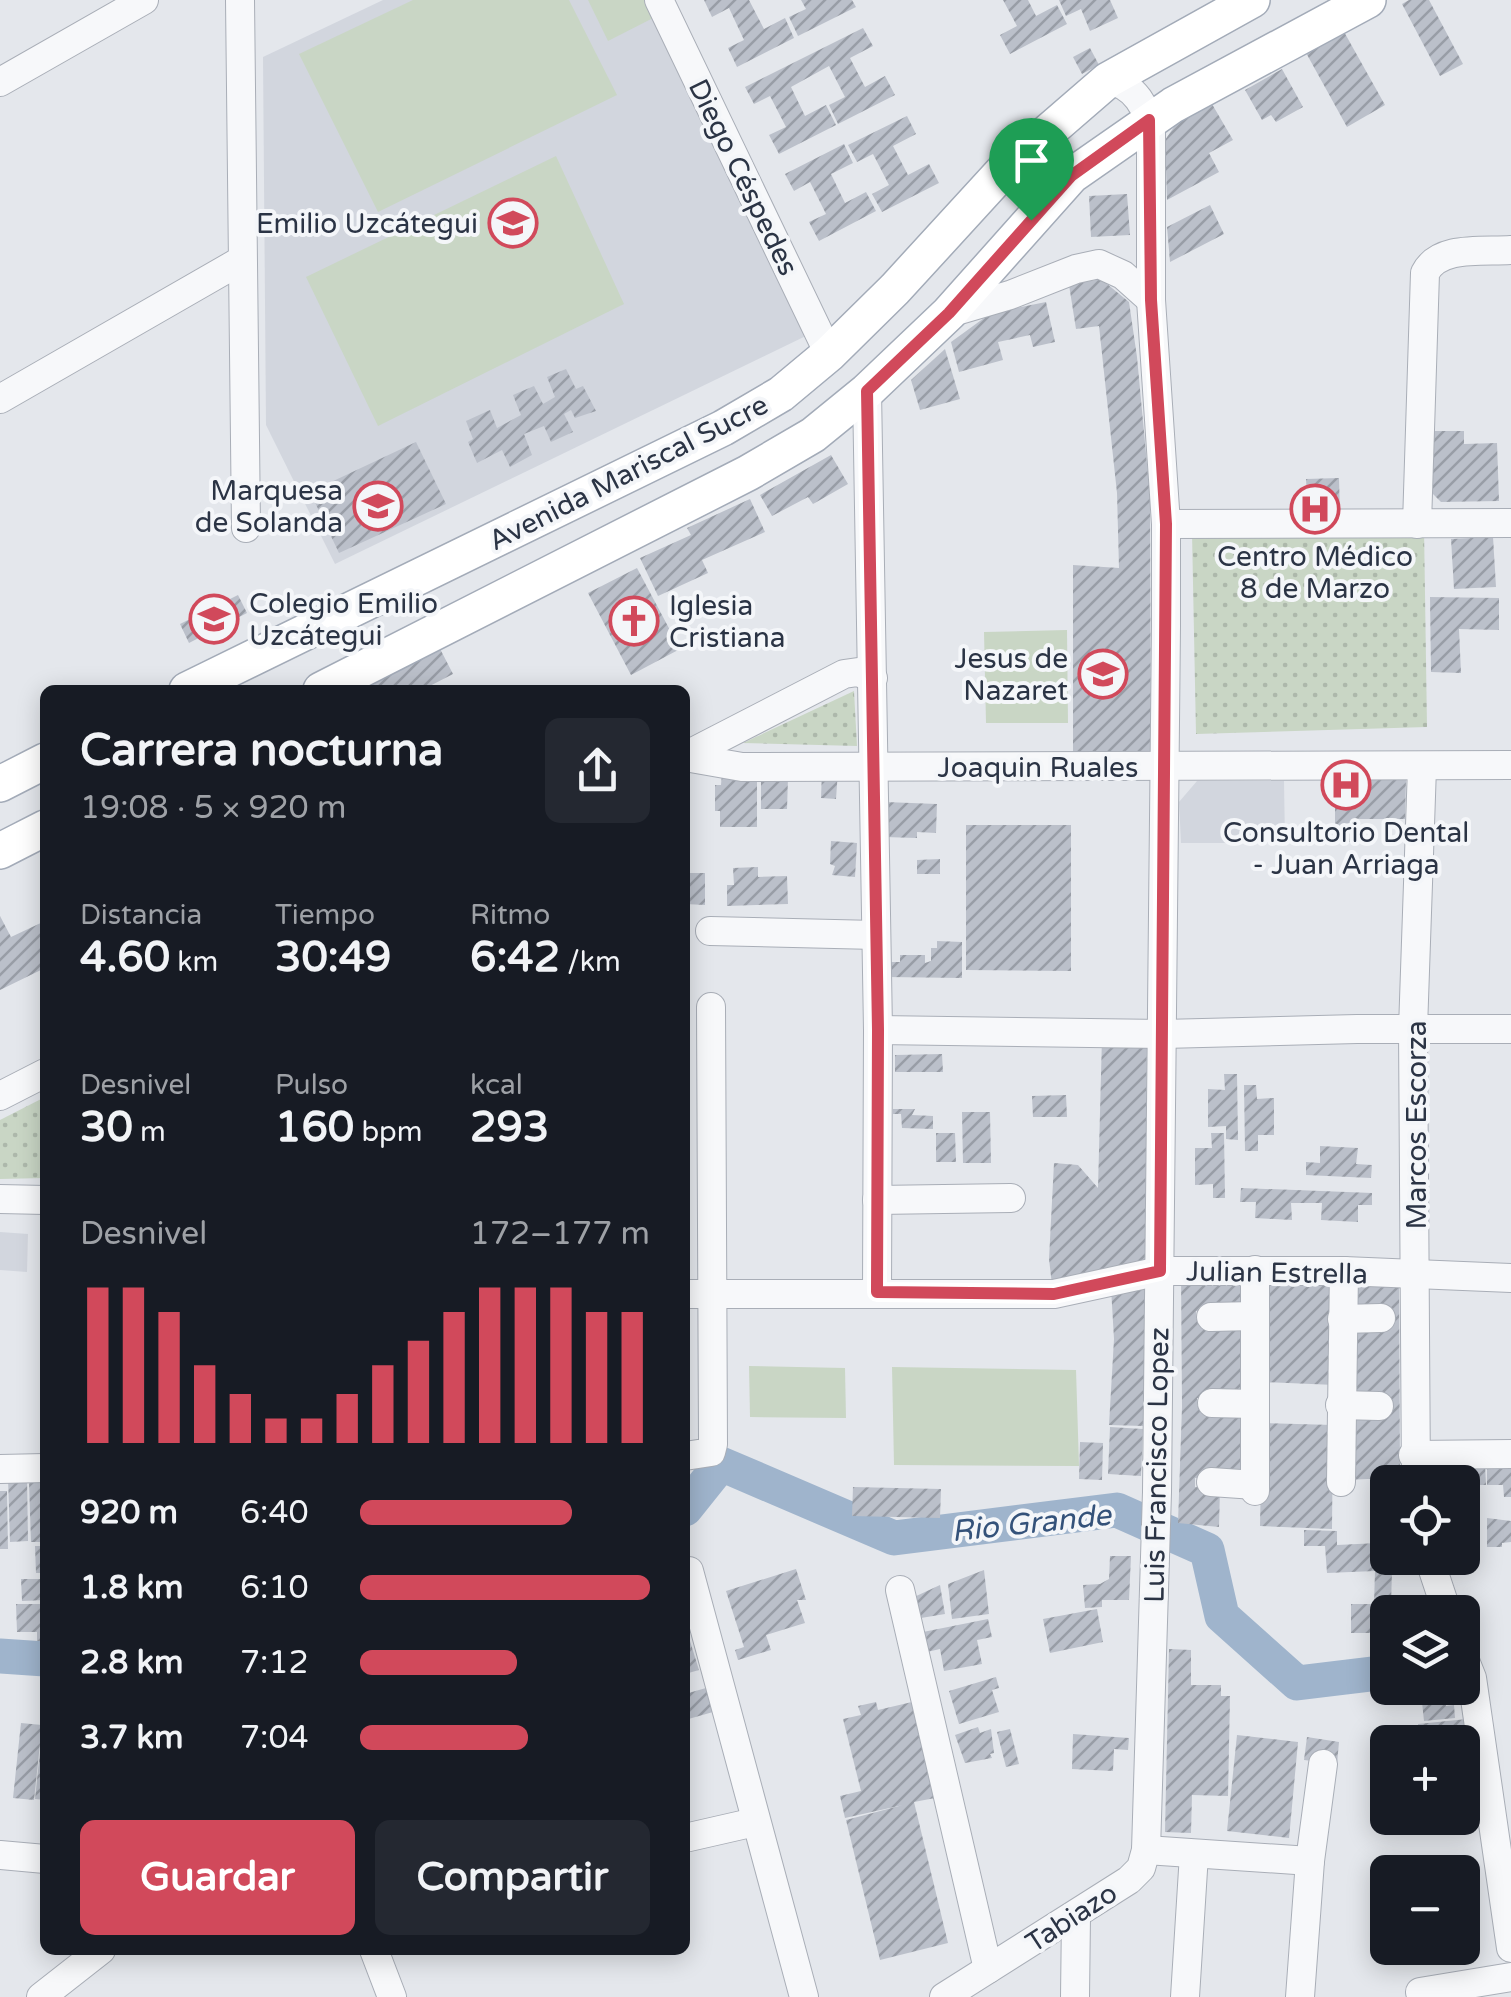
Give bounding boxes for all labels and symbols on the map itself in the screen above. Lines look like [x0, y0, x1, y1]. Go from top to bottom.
street label: Diego Céspedes [681, 74, 805, 281]
pin [989, 118, 1074, 221]
school or university icon: Emilio Uzcátegui [487, 197, 539, 249]
place label: Emilio Uzcátegui [256, 207, 478, 241]
street label: Avenida Mariscal Sucre [483, 388, 774, 558]
place label: Marquesa de Solanda [195, 474, 343, 540]
school or university icon: Marquesa de Solanda [352, 480, 404, 532]
hospital icon: Centro Médico 8 de Marzo [1289, 483, 1341, 535]
place label: Centro Médico 8 de Marzo [1217, 540, 1413, 606]
place label: Colegio Emilio Uzcátegui [249, 587, 438, 653]
place label: Iglesia Cristiana [669, 589, 785, 655]
school or university icon: Colegio Emilio Uzcátegui [188, 593, 240, 645]
church icon: Iglesia Cristiana [608, 595, 660, 647]
place label: Jesus de Nazaret [954, 642, 1068, 708]
school or university icon: Jesus de Nazaret [1077, 648, 1129, 700]
street label: Joaquin Ruales [938, 751, 1138, 785]
hospital icon: Consultorio Dental - Juan Arriaga [1320, 759, 1372, 811]
place label: Consultorio Dental - Juan Arriaga [1223, 816, 1469, 882]
street label: Marcos Escorza [1400, 1020, 1434, 1230]
street label: Julian Estrella [1186, 1254, 1368, 1292]
street label: Luis Francisco Lopez [1138, 1327, 1176, 1603]
water label: Rio Grande [949, 1497, 1115, 1550]
street label: Tabiazo [1020, 1876, 1124, 1960]

